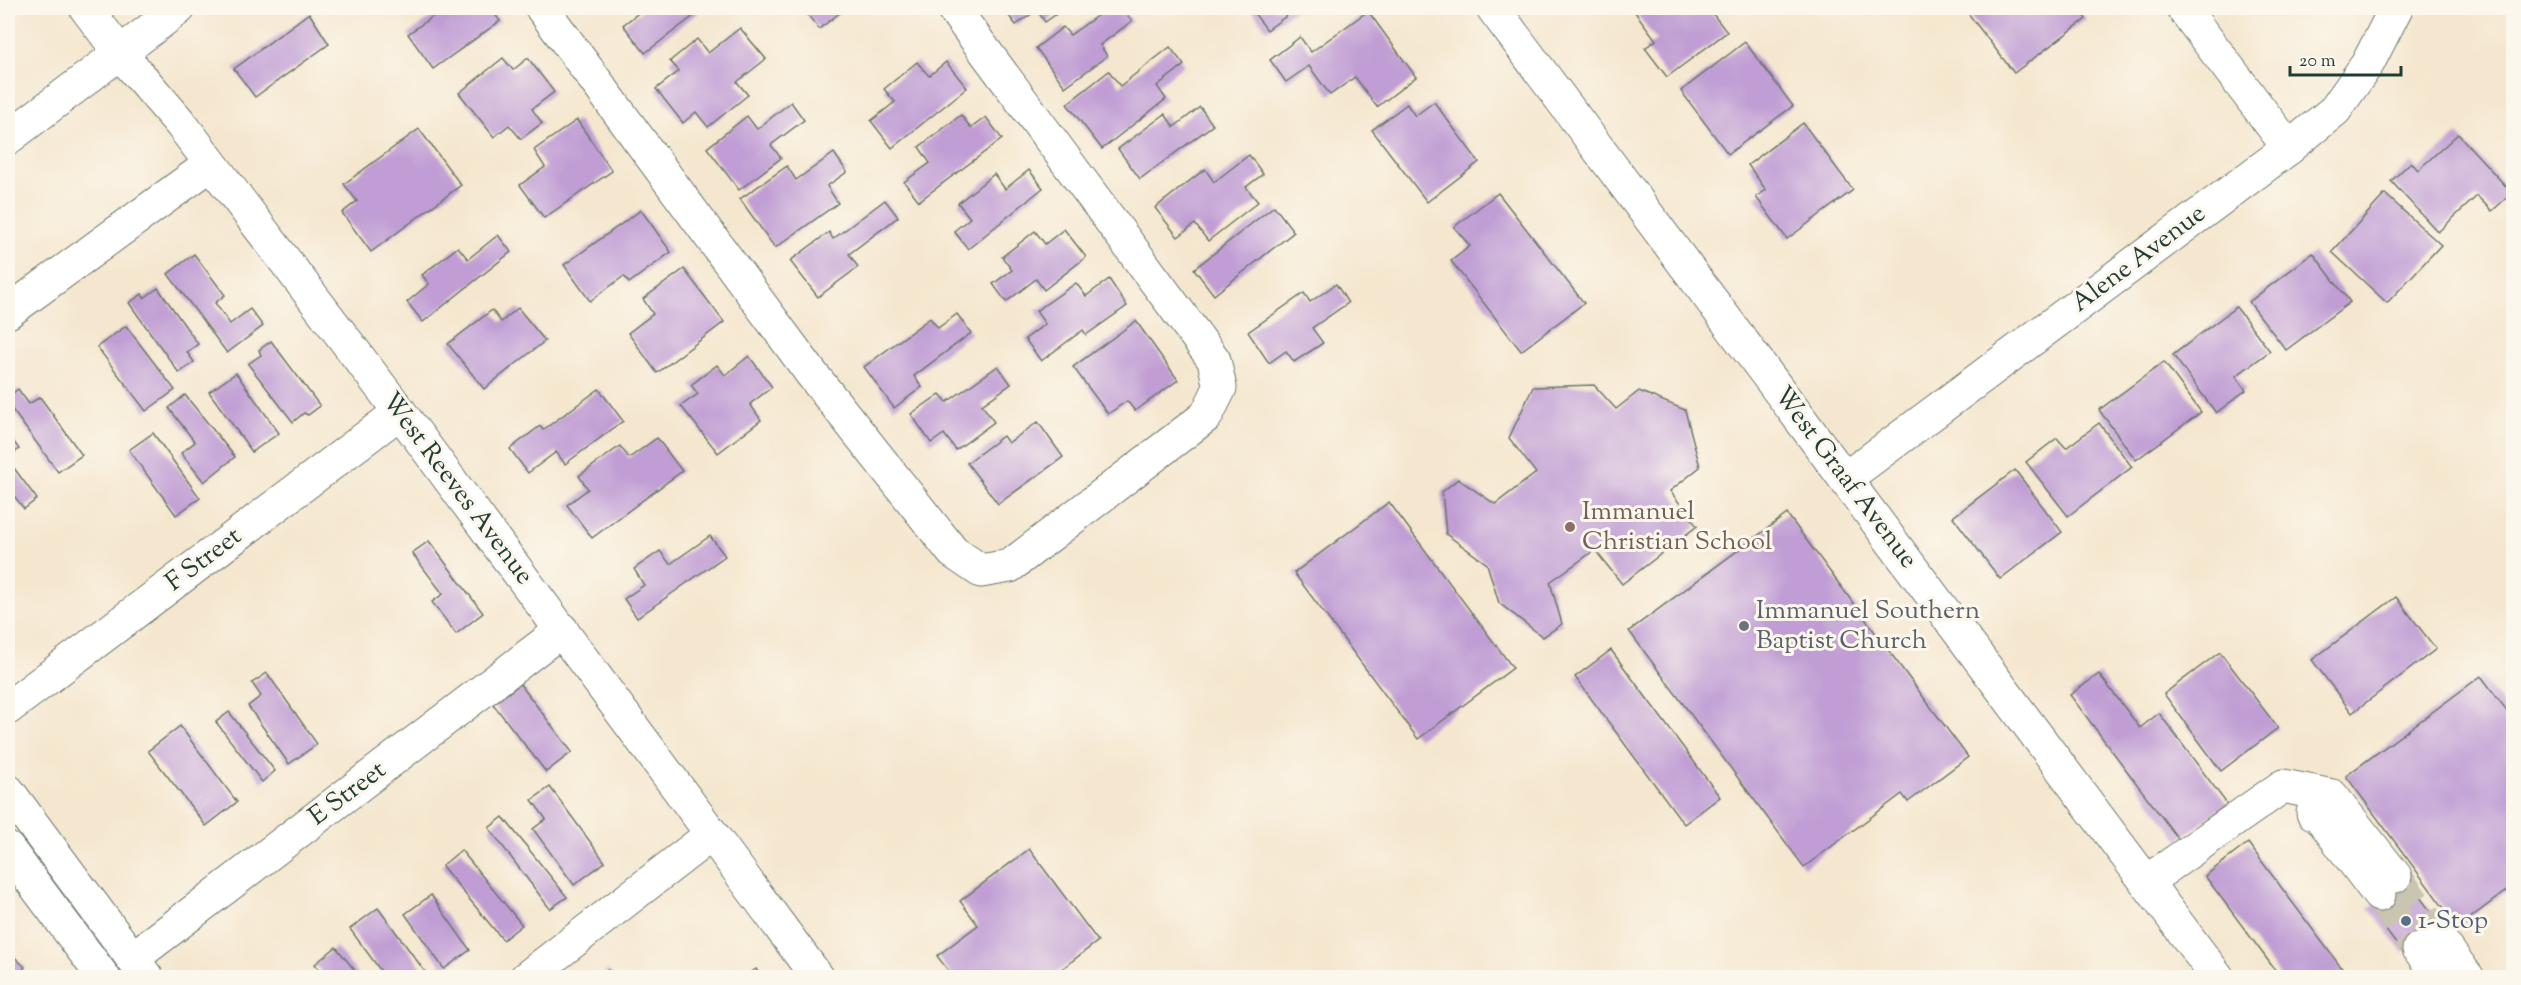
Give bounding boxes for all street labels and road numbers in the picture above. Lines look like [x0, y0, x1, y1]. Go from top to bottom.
street label: Alene Avenue [2064, 196, 2214, 322]
street label: West Graaf Avenue [1764, 379, 1926, 577]
street label: West Reeves Avenue [372, 385, 542, 593]
street label: F Street [158, 519, 250, 601]
street label: E Street [302, 753, 395, 835]

